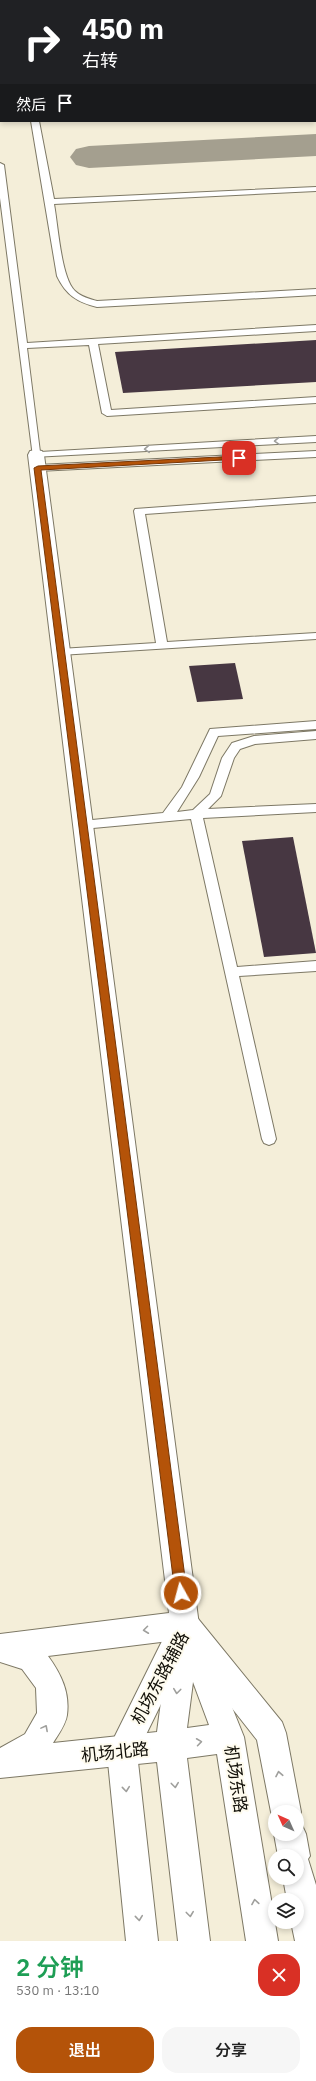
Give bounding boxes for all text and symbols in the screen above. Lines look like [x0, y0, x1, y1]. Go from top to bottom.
text: 450 m [82, 10, 164, 47]
icon: right [16, 16, 68, 68]
text: 右转 [82, 49, 118, 72]
icon: arrive [54, 92, 76, 114]
text: 然后 [16, 95, 46, 114]
one-way arrow [274, 437, 280, 445]
pin [222, 441, 256, 475]
one-way arrow [144, 444, 150, 453]
icon: arrive [228, 447, 250, 469]
position arrow [160, 1572, 202, 1614]
one-way arrow [143, 1625, 149, 1634]
street label: 机场东路辅路 [126, 1628, 194, 1728]
one-way arrow [172, 1688, 181, 1694]
one-way arrow [40, 1725, 48, 1733]
street label: 机场北路 [80, 1738, 150, 1766]
one-way arrow [196, 1738, 202, 1747]
street label: 机场东路 [220, 1744, 252, 1814]
one-way arrow [275, 1771, 283, 1777]
one-way arrow [170, 1782, 179, 1788]
one-way arrow [121, 1786, 130, 1792]
north arrow [268, 1805, 304, 1841]
map controls [268, 1805, 304, 1929]
button: search [268, 1849, 304, 1885]
button: layers [268, 1893, 304, 1929]
one-way arrow [252, 1899, 260, 1906]
one-way arrow [186, 1911, 195, 1917]
one-way arrow [135, 1915, 144, 1921]
text: 2 分钟 [16, 1951, 84, 1983]
button: close [258, 1954, 300, 1996]
text: 530 m · 13:10 [16, 1982, 99, 1999]
button: 退出 [16, 2027, 154, 2073]
button: 分享 [162, 2027, 300, 2073]

